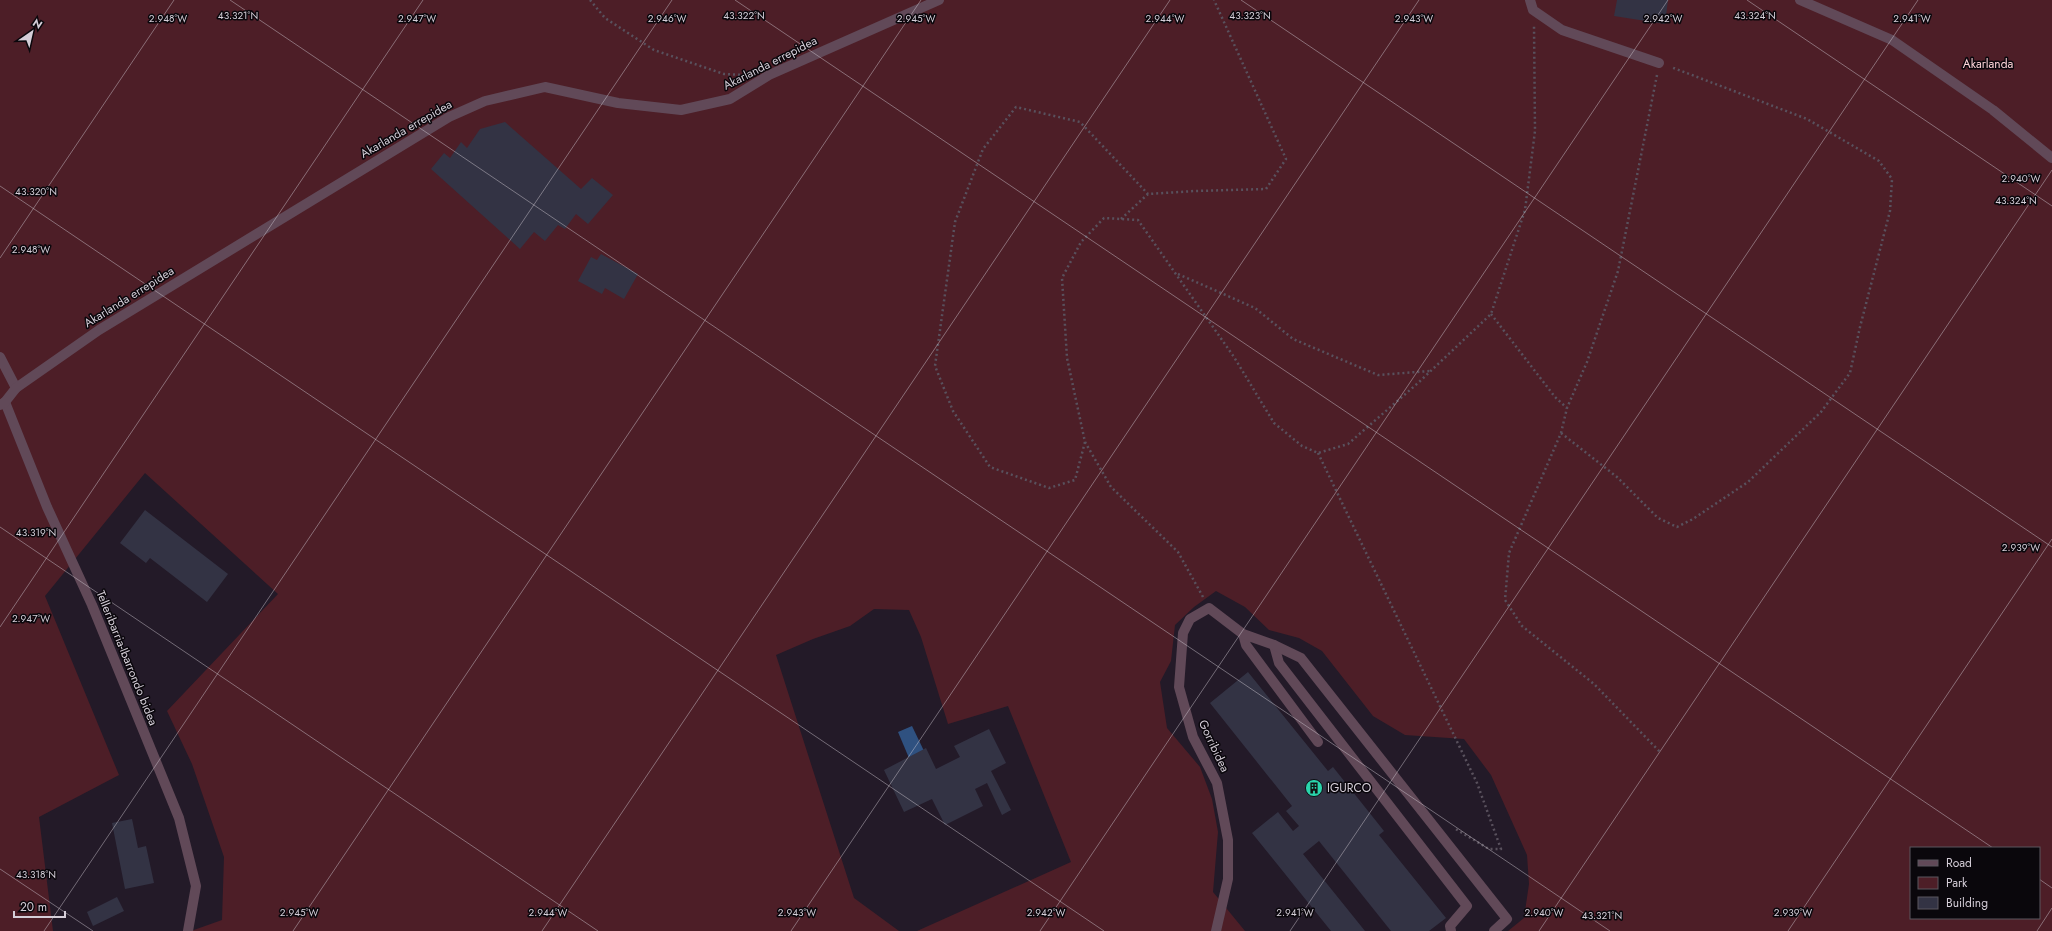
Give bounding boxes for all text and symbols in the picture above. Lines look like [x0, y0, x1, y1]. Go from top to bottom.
text: 43.321°N [218, 8, 258, 23]
text: 43.322°N [723, 8, 765, 23]
text: 43.323°N [1229, 8, 1271, 23]
text: 43.324°N [1734, 8, 1776, 23]
text: 2.948°W [149, 11, 187, 26]
text: 2.947°W [398, 11, 436, 26]
text: 2.946°W [648, 11, 686, 26]
text: 2.945°W [897, 11, 935, 26]
text: 2.944°W [1146, 11, 1184, 26]
text: 2.943°W [1395, 11, 1433, 26]
text: 2.942°W [1644, 11, 1682, 26]
text: 2.941°W [1893, 11, 1931, 26]
north arrow [12, 12, 52, 52]
text: N [29, 15, 46, 33]
street label: Akarlanda errepidea [720, 31, 820, 94]
park label: Akarlanda [1963, 55, 2013, 73]
street label: Akarlanda errepidea [357, 95, 455, 163]
text: 2.940°W [2002, 171, 2041, 186]
text: 43.320°N [15, 184, 57, 199]
text: 43.324°N [1995, 193, 2037, 208]
text: 2.948°W [12, 242, 50, 257]
street label: Akarlanda errepidea [80, 262, 178, 332]
text: 43.319°N [16, 525, 56, 540]
text: 2.939°W [2002, 540, 2040, 555]
street label: Telleribarria-Ibarrondo bidea [92, 588, 162, 728]
text: 2.947°W [12, 611, 50, 626]
street label: Gorribidea [1194, 717, 1234, 775]
building icon: IGURCO [1304, 778, 1324, 798]
place label: IGURCO [1327, 779, 1371, 797]
legend [1910, 847, 2040, 919]
text: Road [1946, 854, 1972, 872]
text: 43.318°N [16, 867, 56, 882]
text: Park [1946, 874, 1968, 892]
scale bar [14, 893, 65, 919]
text: Building [1946, 894, 1988, 912]
text: 20 m [20, 898, 47, 916]
text: 2.945°W [280, 905, 318, 920]
text: 2.944°W [529, 905, 567, 920]
text: 2.943°W [778, 905, 816, 920]
text: 2.942°W [1027, 905, 1065, 920]
text: 2.941°W [1276, 905, 1314, 920]
text: 2.940°W [1525, 905, 1564, 920]
text: 2.939°W [1774, 905, 1812, 920]
text: 43.321°N [1582, 908, 1622, 923]

